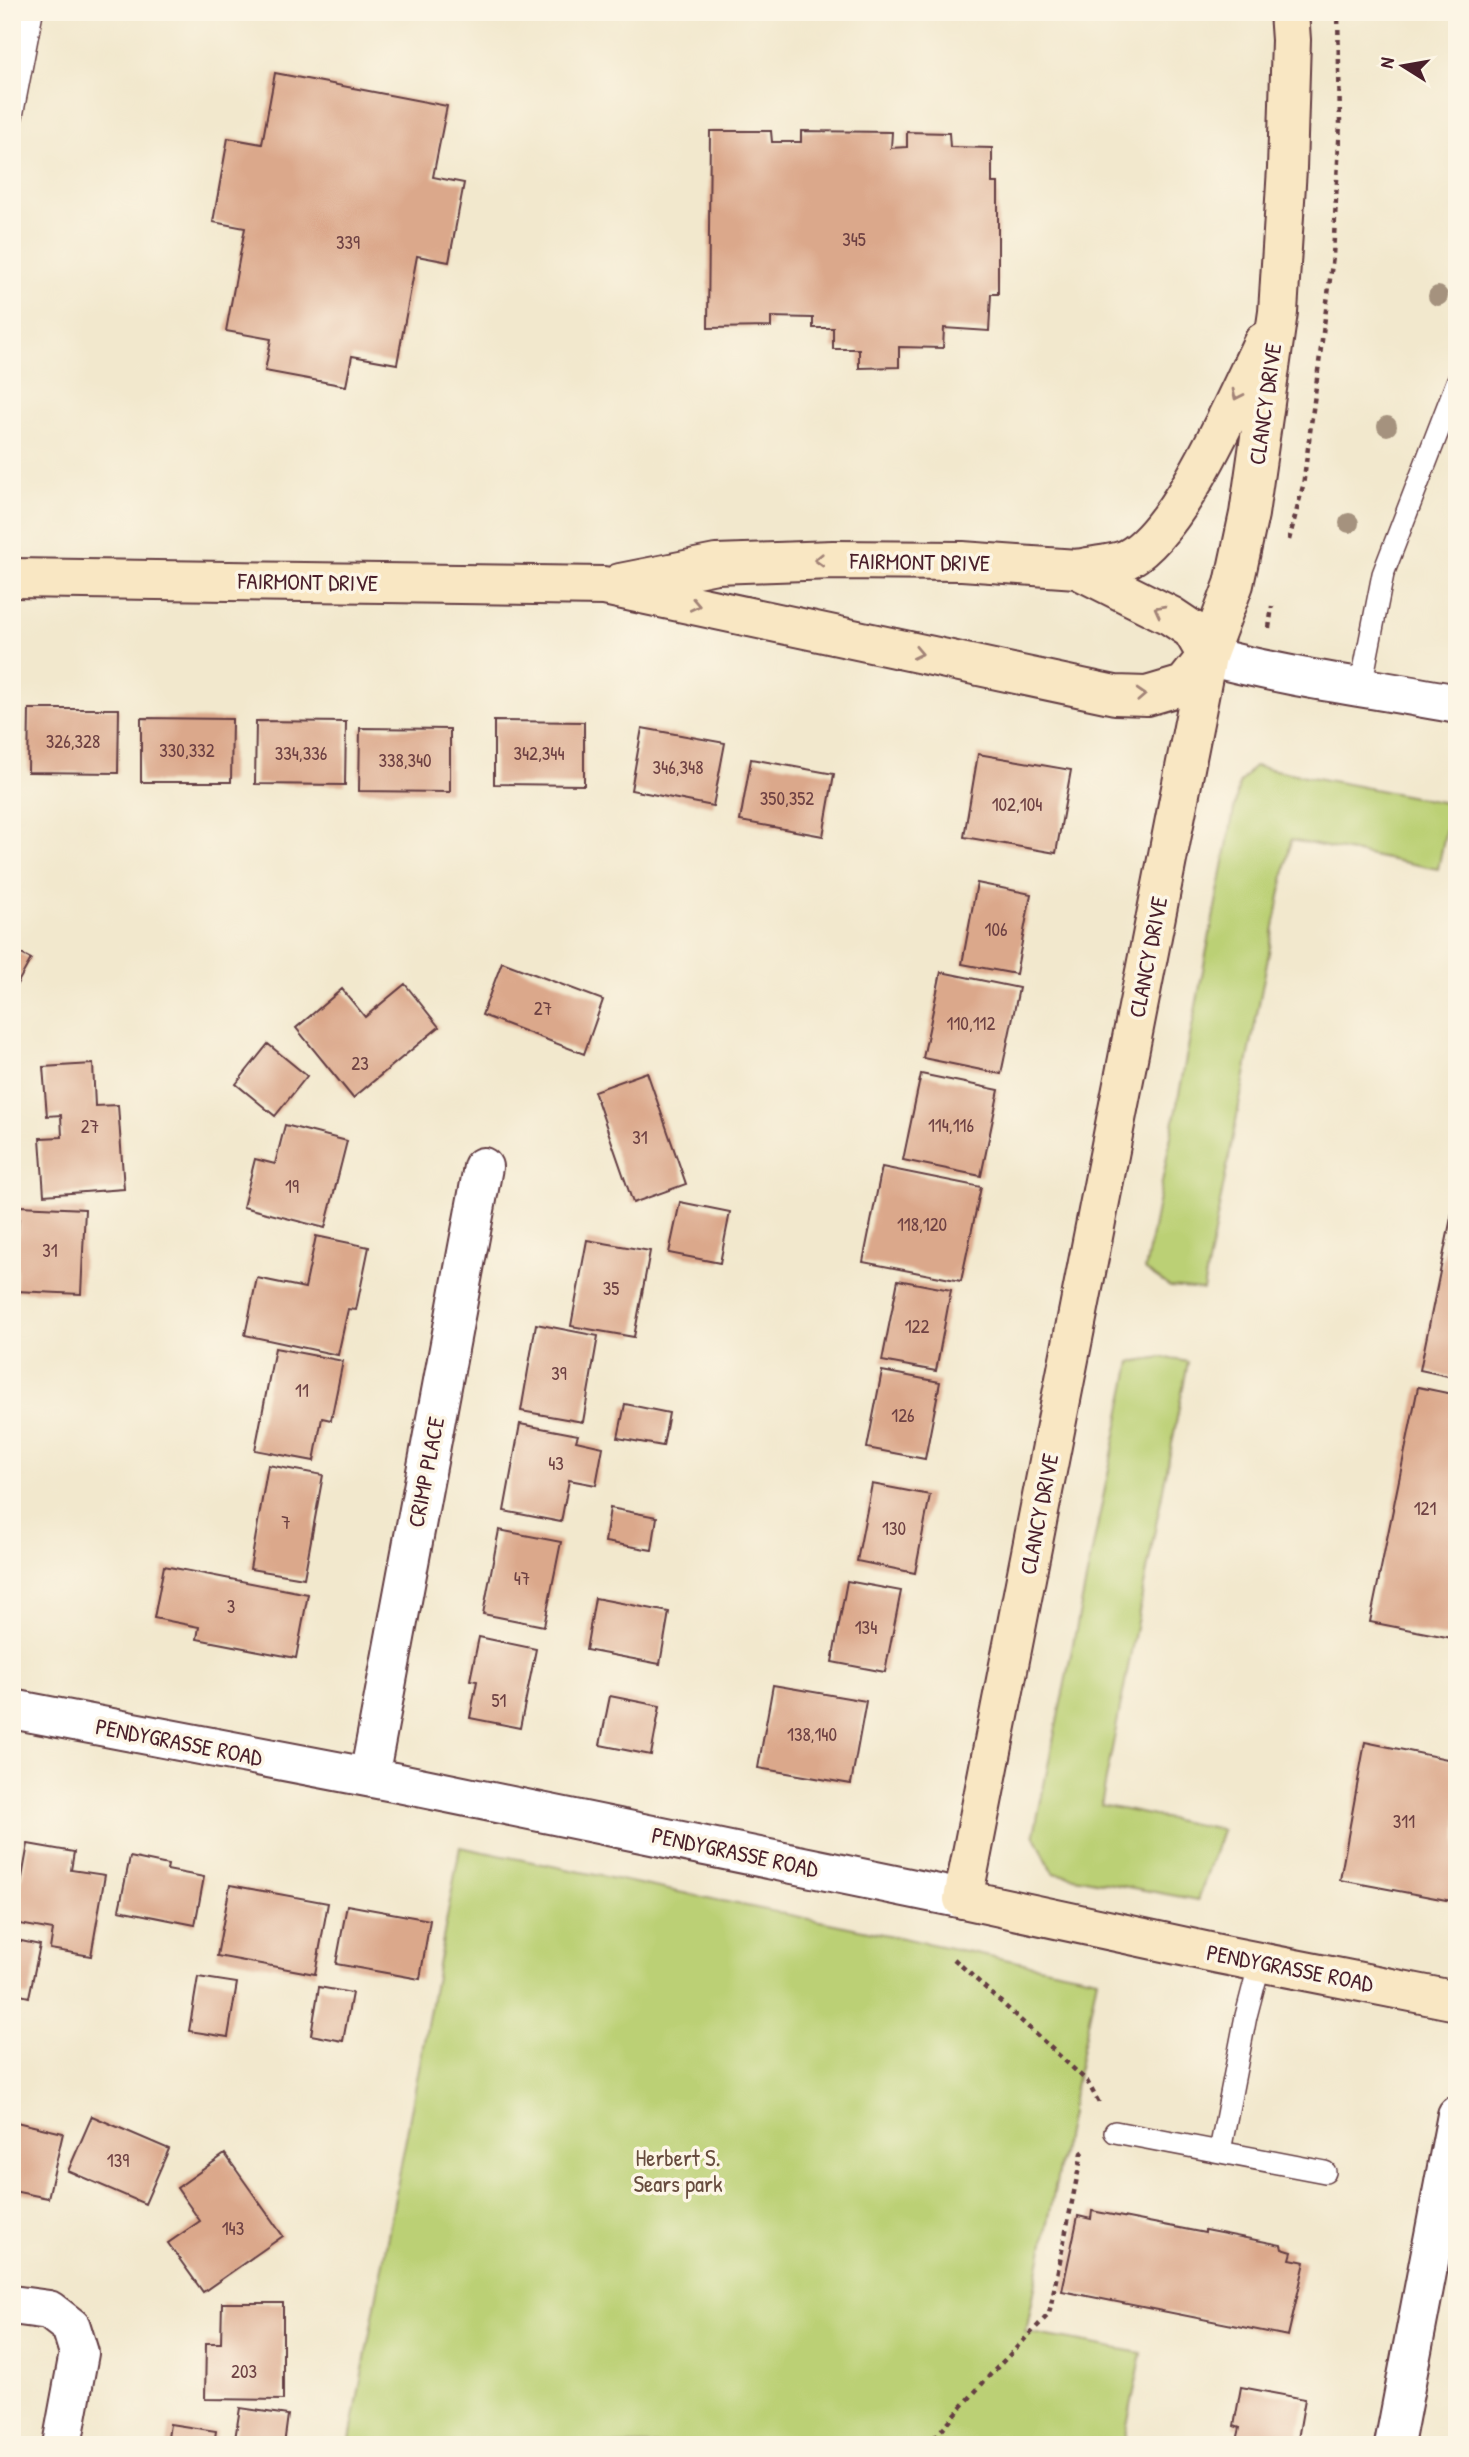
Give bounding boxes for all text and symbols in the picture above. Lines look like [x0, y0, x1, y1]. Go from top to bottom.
north arrow [1368, 32, 1438, 102]
text: N [1373, 55, 1400, 70]
house number: 345 [842, 226, 866, 252]
house number: 339 [336, 229, 360, 255]
street label: CLANCY DRIVE [1241, 341, 1288, 467]
one-way arrow [1231, 388, 1245, 400]
street label: FAIRMONT DRIVE [849, 545, 990, 578]
one-way arrow [814, 553, 825, 568]
street label: FAIRMONT DRIVE [237, 565, 378, 598]
one-way arrow [689, 597, 701, 612]
one-way arrow [1154, 605, 1167, 618]
one-way arrow [912, 644, 924, 659]
one-way arrow [1135, 687, 1146, 702]
house number: 326,328 [46, 728, 100, 754]
house number: 330,332 [159, 737, 215, 763]
house number: 334,336 [275, 740, 327, 766]
house number: 342,344 [513, 740, 565, 766]
house number: 338,340 [378, 747, 432, 773]
house number: 346,348 [653, 754, 703, 780]
house number: 350,352 [760, 785, 814, 811]
house number: 102,104 [992, 791, 1042, 817]
street label: CLANCY DRIVE [1121, 894, 1174, 1020]
house number: 106 [985, 916, 1008, 942]
house number: 27 [534, 995, 552, 1021]
house number: 110,112 [947, 1010, 996, 1036]
house number: 23 [351, 1050, 369, 1076]
house number: 114,116 [928, 1112, 974, 1138]
house number: 27 [81, 1113, 99, 1139]
house number: 31 [632, 1124, 648, 1150]
house number: 19 [285, 1173, 299, 1199]
house number: 118,120 [897, 1211, 947, 1237]
house number: 31 [42, 1237, 58, 1263]
house number: 35 [603, 1275, 619, 1301]
house number: 122 [905, 1313, 929, 1339]
house number: 39 [551, 1360, 567, 1386]
house number: 11 [295, 1377, 309, 1403]
house number: 126 [891, 1402, 915, 1428]
street label: CRIMP PLACE [400, 1414, 451, 1530]
house number: 43 [548, 1450, 564, 1476]
street label: CLANCY DRIVE [1012, 1451, 1065, 1577]
house number: 121 [1414, 1495, 1436, 1521]
house number: 7 [281, 1509, 291, 1535]
house number: 130 [882, 1515, 906, 1541]
house number: 47 [514, 1565, 530, 1591]
house number: 3 [227, 1593, 235, 1619]
house number: 134 [855, 1614, 877, 1640]
house number: 51 [492, 1687, 507, 1713]
street label: PENDYGRASSE ROAD [93, 1710, 265, 1773]
house number: 138,140 [787, 1721, 837, 1747]
house number: 311 [1393, 1808, 1415, 1834]
street label: PENDYGRASSE ROAD [649, 1819, 821, 1884]
street label: PENDYGRASSE ROAD [1204, 1936, 1376, 1999]
park label: Herbert S. Sears park [634, 2142, 723, 2199]
house number: 139 [107, 2147, 129, 2173]
house number: 143 [222, 2215, 244, 2241]
house number: 203 [231, 2358, 257, 2384]

